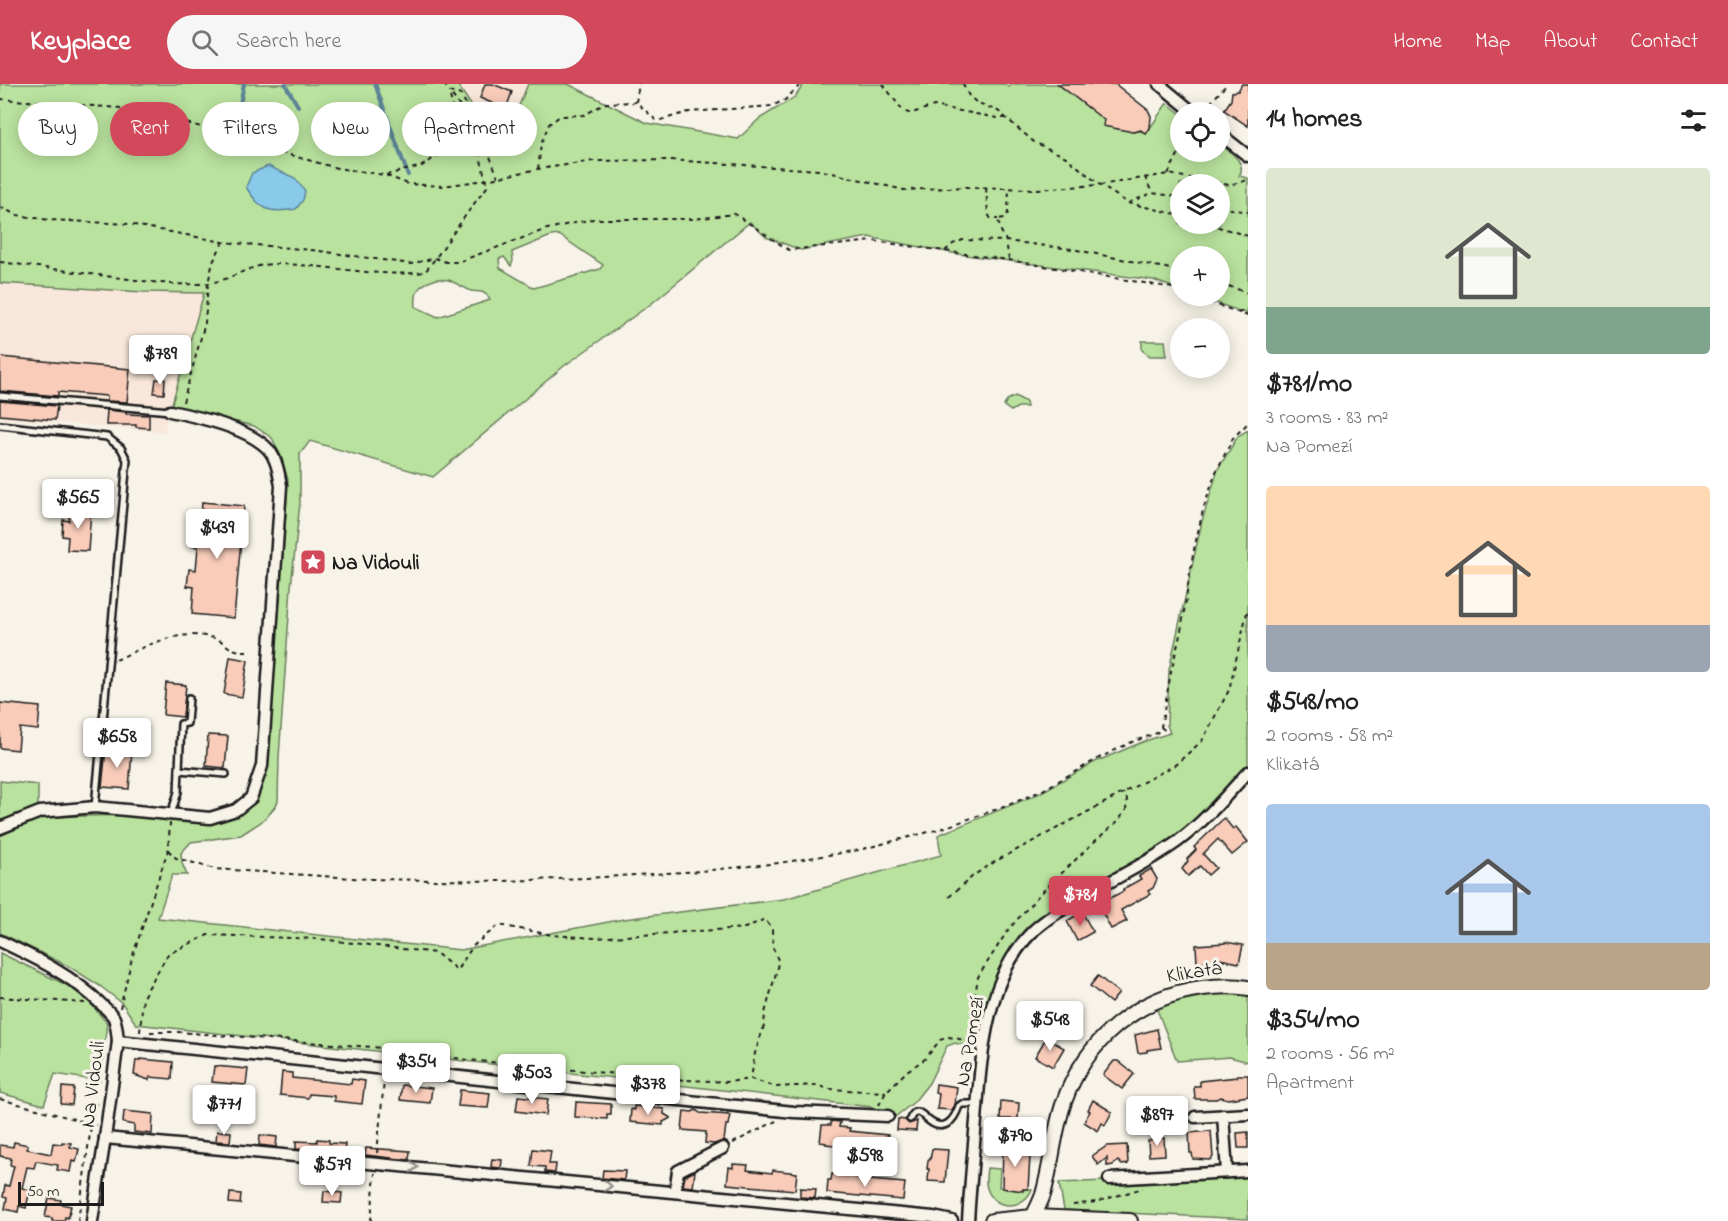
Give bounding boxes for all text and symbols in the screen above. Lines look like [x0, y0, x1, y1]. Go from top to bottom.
search box [167, 15, 587, 69]
text: Keyplace [30, 22, 131, 63]
icon: search [188, 26, 221, 59]
text: Search here [236, 26, 341, 58]
text: Home [1393, 27, 1442, 57]
text: Map [1475, 27, 1510, 57]
text: About [1543, 27, 1597, 57]
text: Contact [1630, 27, 1698, 57]
text: 14 homes [1266, 101, 1362, 139]
chip: Buy [18, 102, 98, 156]
chip: Rent [110, 102, 190, 156]
chip: Filters [202, 102, 299, 156]
chip: New [311, 102, 390, 156]
chip: Apartment [402, 102, 537, 156]
map controls [1170, 102, 1230, 378]
button: locate [1170, 102, 1230, 162]
icon: filters [1677, 104, 1710, 137]
button: layers [1170, 174, 1230, 234]
icon: home [1434, 207, 1542, 315]
button: + [1170, 246, 1230, 306]
button: − [1170, 318, 1230, 378]
pin: $789 [124, 335, 196, 386]
text: $789 [143, 340, 177, 369]
text: $781/mo [1266, 366, 1352, 404]
text: 3 rooms · 83 m² [1266, 404, 1388, 433]
text: Na Pomezí [1266, 433, 1353, 462]
pin: $565 [42, 479, 114, 530]
text: $565 [56, 484, 100, 513]
pin: $439 [181, 509, 253, 560]
text: $439 [200, 514, 234, 543]
icon: home [1434, 525, 1542, 633]
place icon: Na Vidouli [298, 547, 328, 577]
place label: Na Vidouli [332, 549, 420, 579]
text: $548/mo [1266, 684, 1359, 722]
pin: $658 [81, 718, 153, 769]
text: 2 rooms · 58 m² [1266, 722, 1393, 751]
text: $658 [97, 723, 137, 752]
text: Klikatá [1266, 751, 1319, 780]
icon: home [1434, 843, 1542, 951]
pin: $781 [1044, 876, 1116, 927]
text: $781 [1063, 881, 1097, 910]
street label: Klikatá [1164, 954, 1225, 992]
street label: Na Pomezí [948, 994, 994, 1089]
pin: $548 [1014, 1001, 1086, 1052]
text: $354/mo [1266, 1002, 1360, 1040]
text: $548 [1030, 1006, 1070, 1035]
street label: Na Vidouli [74, 1039, 114, 1129]
text: 2 rooms · 56 m² [1266, 1040, 1395, 1069]
pin: $354 [380, 1043, 452, 1094]
text: $354 [396, 1048, 436, 1077]
pin: $503 [496, 1054, 568, 1105]
text: $503 [512, 1059, 552, 1088]
pin: $378 [612, 1065, 684, 1116]
text: Apartment [1266, 1069, 1354, 1098]
text: $378 [630, 1070, 666, 1099]
pin: $771 [188, 1085, 260, 1136]
text: $771 [207, 1090, 241, 1119]
pin: $897 [1121, 1096, 1193, 1147]
text: $897 [1140, 1101, 1174, 1130]
pin: $790 [979, 1117, 1051, 1168]
text: $790 [998, 1122, 1033, 1151]
pin: $598 [829, 1137, 901, 1188]
text: $598 [846, 1142, 884, 1171]
pin: $579 [296, 1146, 368, 1197]
text: $579 [313, 1151, 351, 1180]
one-way arrow [410, 1160, 419, 1173]
scale bar [18, 1179, 104, 1206]
one-way arrow [604, 1179, 613, 1192]
text: 50 m [27, 1180, 59, 1204]

